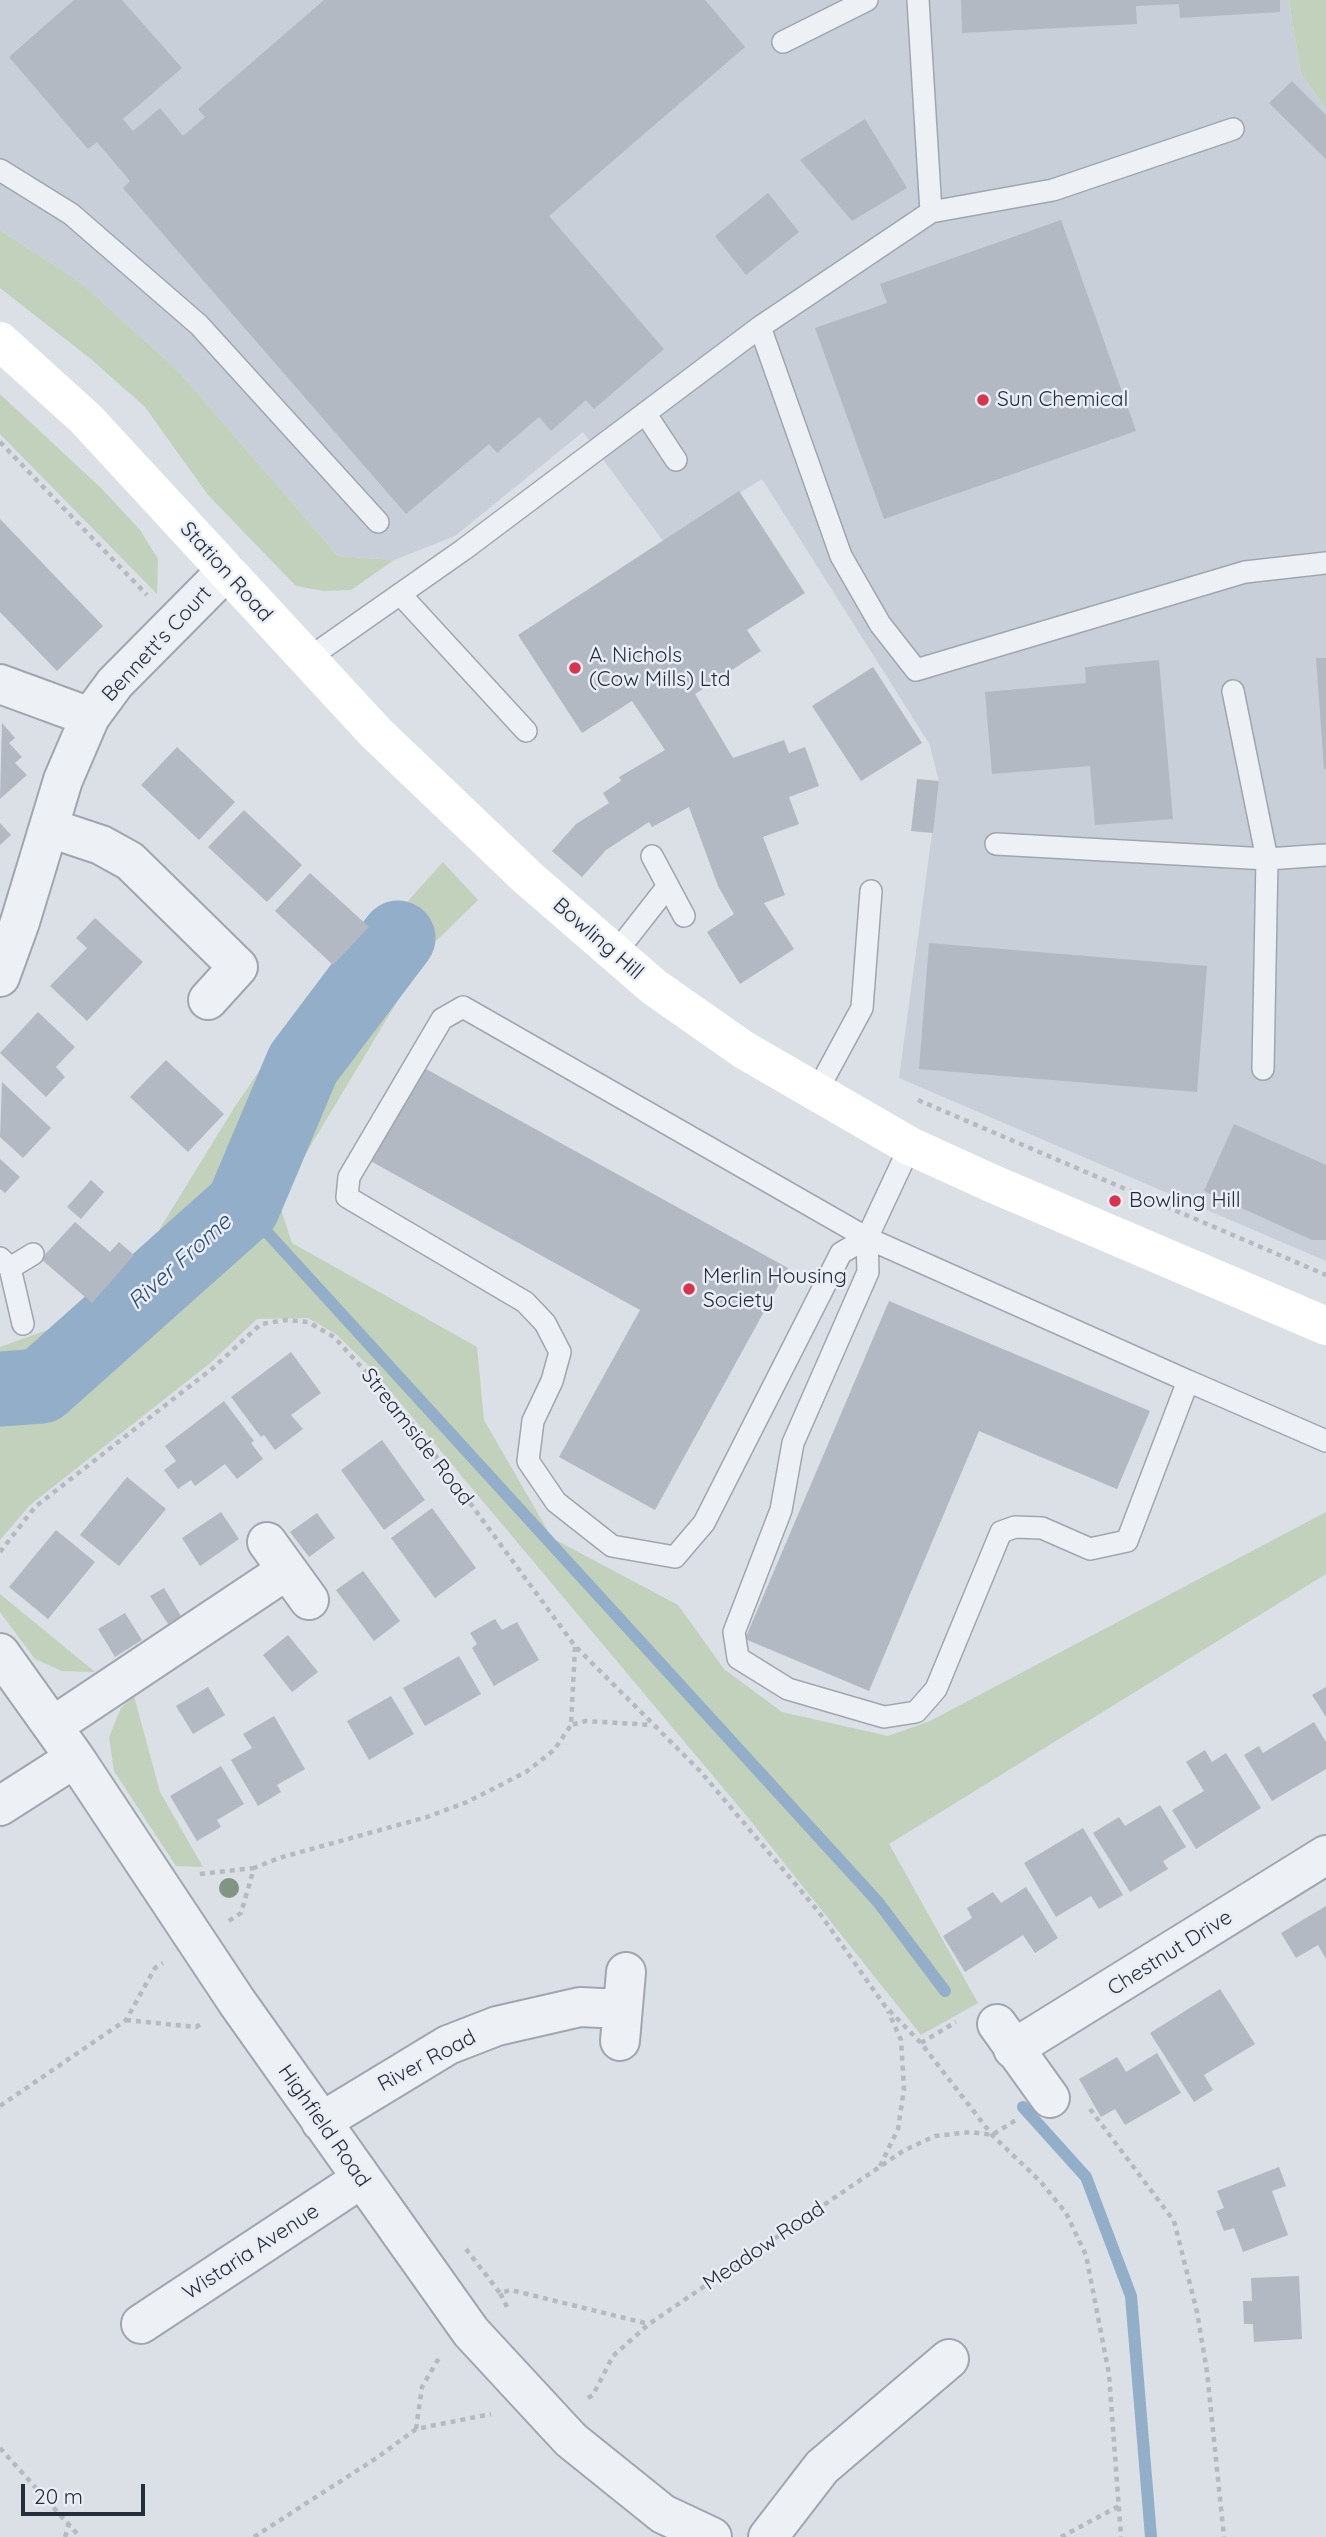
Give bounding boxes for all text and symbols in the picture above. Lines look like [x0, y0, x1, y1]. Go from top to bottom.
place label: Sun Chemical [997, 387, 1128, 413]
marker: Sun Chemical [975, 392, 991, 408]
street label: Station Road [175, 517, 277, 627]
street label: Bennett's Court [97, 581, 217, 707]
place label: A. Nichols (Cow Mills) Ltd [589, 643, 731, 693]
marker: A. Nichols (Cow Mills) Ltd [567, 660, 583, 676]
street label: Bowling Hill [548, 893, 648, 985]
place label: Bowling Hill [1129, 1188, 1241, 1214]
marker: Bowling Hill [1107, 1193, 1123, 1209]
water label: River Frome [123, 1208, 237, 1316]
place label: Merlin Housing Society [703, 1264, 847, 1314]
marker: Merlin Housing Society [681, 1281, 697, 1297]
street label: Streamside Road [356, 1363, 478, 1511]
street label: Chestnut Drive [1103, 1905, 1237, 2001]
street label: River Road [374, 2025, 480, 2097]
street label: Highfield Road [272, 2060, 376, 2192]
street label: Meadow Road [698, 2196, 830, 2296]
street label: Wistaria Avenue [178, 2199, 324, 2305]
scale bar [24, 2470, 149, 2514]
text: 20 m [34, 2483, 83, 2509]

